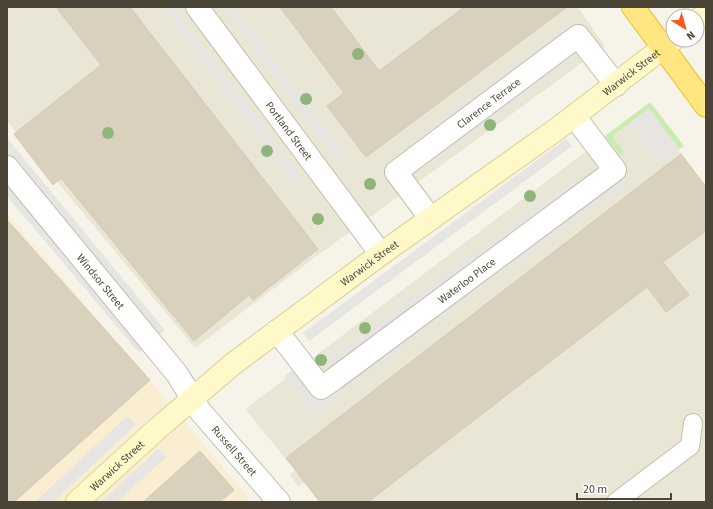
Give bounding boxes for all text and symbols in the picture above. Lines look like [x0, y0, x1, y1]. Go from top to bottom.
north arrow [665, 8, 705, 48]
text: N [683, 27, 698, 44]
street label: Warwick Street [599, 45, 664, 99]
street label: Clarence Terrace [454, 74, 524, 132]
street label: Portland Street [262, 98, 316, 163]
street label: Warwick Street [337, 237, 402, 290]
street label: Windsor Street [73, 251, 128, 313]
street label: Waterloo Place [435, 254, 499, 307]
street label: Russell Street [208, 423, 260, 480]
street label: Warwick Street [87, 437, 148, 495]
scale bar [577, 475, 671, 501]
text: 20 m [583, 481, 607, 498]

